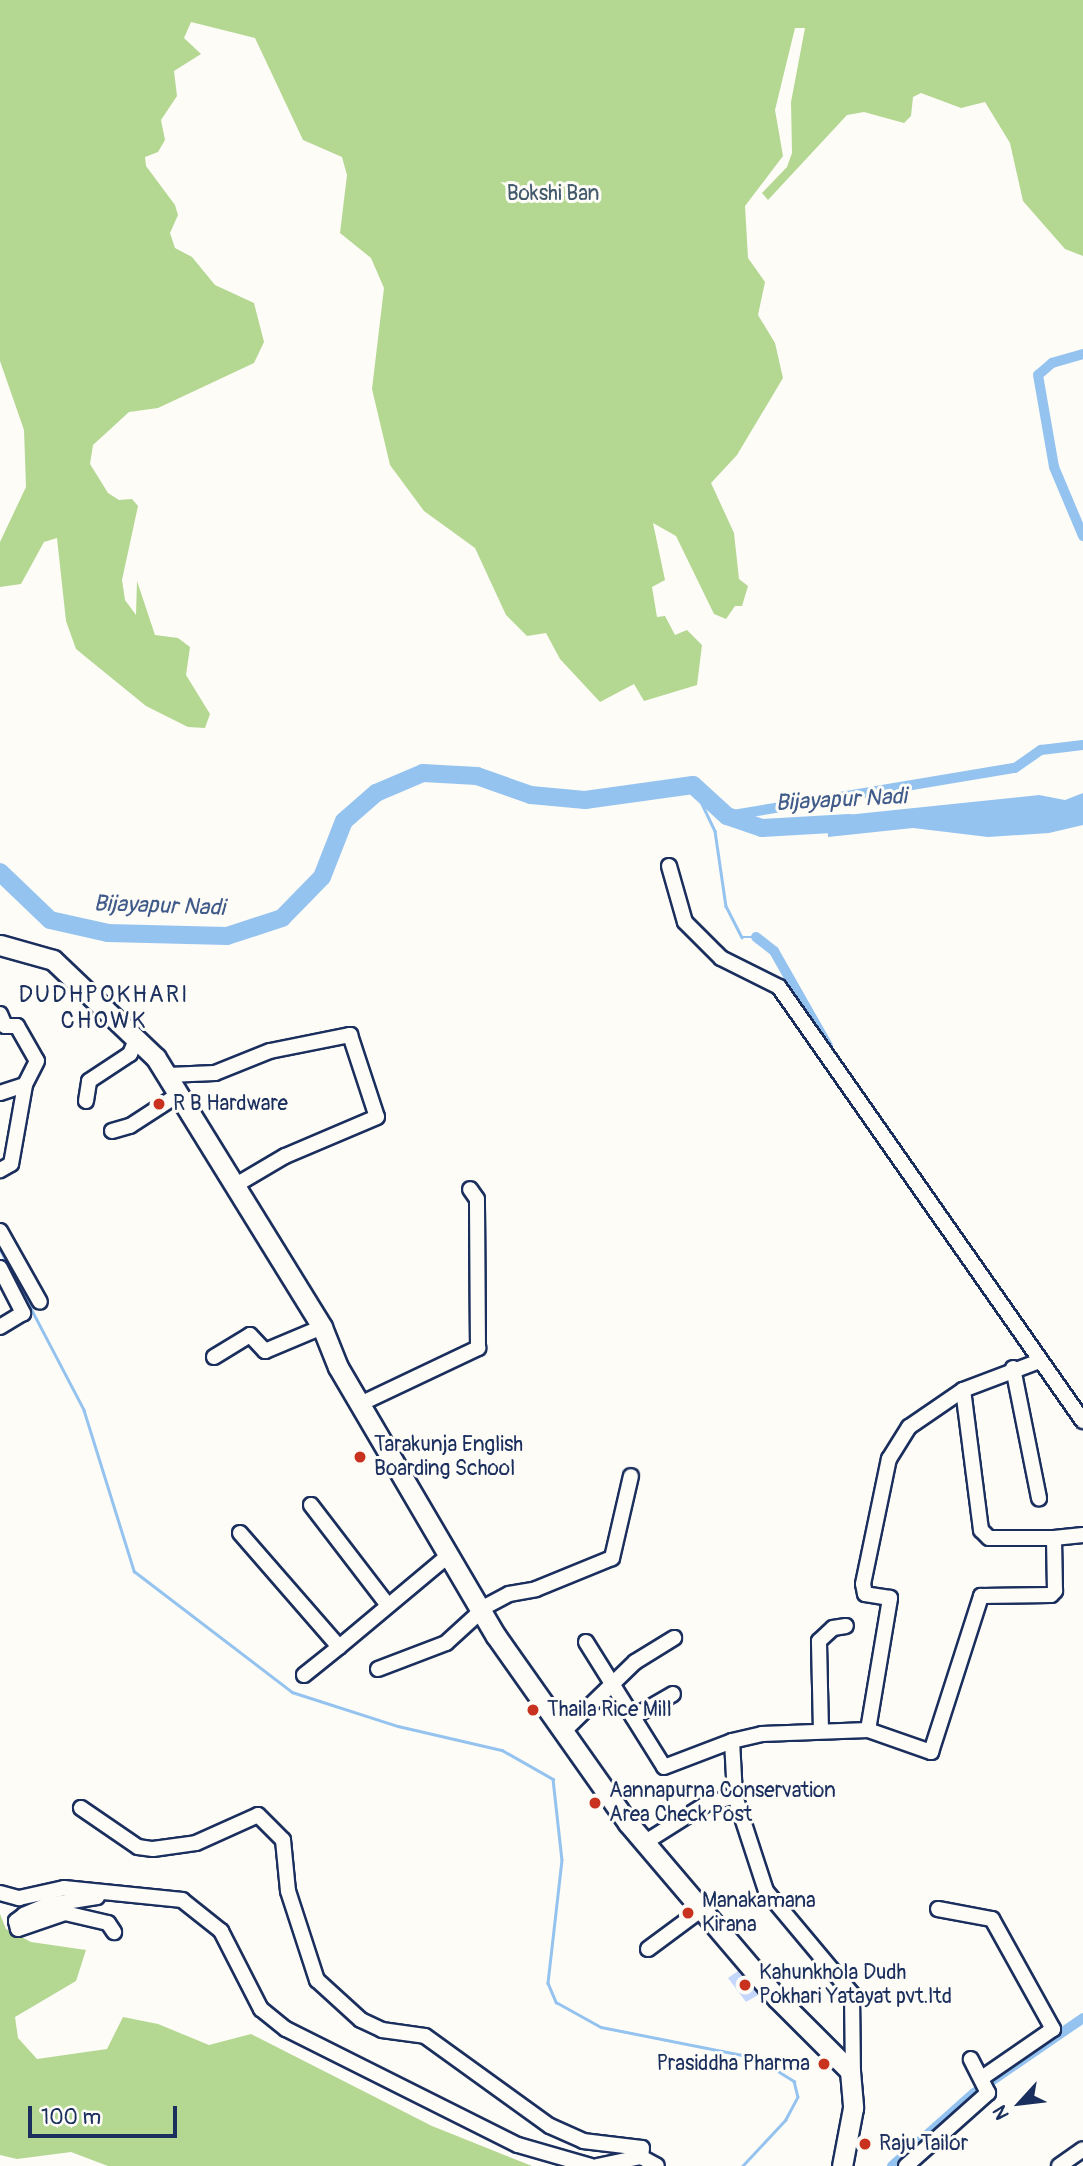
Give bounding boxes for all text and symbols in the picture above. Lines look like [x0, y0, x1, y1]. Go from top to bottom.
park label: Bokshi Ban [507, 181, 599, 207]
water label: Bijayapur Nadi [775, 783, 907, 817]
water label: Bijayapur Nadi [93, 890, 225, 922]
district label: DUDHPOKHARI CHOWK [20, 981, 188, 1035]
place label: R B Hardware [173, 1091, 288, 1117]
marker: R B Hardware [151, 1096, 167, 1112]
place label: Tarakunja English Boarding School [374, 1432, 523, 1482]
marker: Tarakunja English Boarding School [352, 1449, 368, 1465]
place label: Thaila Rice Mill [547, 1697, 672, 1723]
marker: Thaila Rice Mill [525, 1702, 541, 1718]
place label: Aannapurna Conservation Area Check Post [609, 1778, 836, 1828]
marker: Aannapurna Conservation Area Check Post [587, 1795, 603, 1811]
place label: Manakamana Kirana [702, 1888, 816, 1938]
marker: Manakamana Kirana [680, 1905, 696, 1921]
place label: Kahunkhola Dudh Pokhari Yatayat pvt.ltd [759, 1960, 952, 2010]
marker: Kahunkhola Dudh Pokhari Yatayat pvt.ltd [737, 1977, 753, 1993]
place label: Prasiddha Pharma [657, 2051, 810, 2077]
marker: Prasiddha Pharma [816, 2056, 832, 2072]
north arrow [985, 2068, 1055, 2138]
scale bar [32, 2092, 180, 2136]
text: N [988, 2101, 1015, 2124]
text: 100 m [41, 2104, 101, 2131]
place label: Raju Tailor [879, 2131, 968, 2157]
marker: Raju Tailor [857, 2136, 873, 2152]

